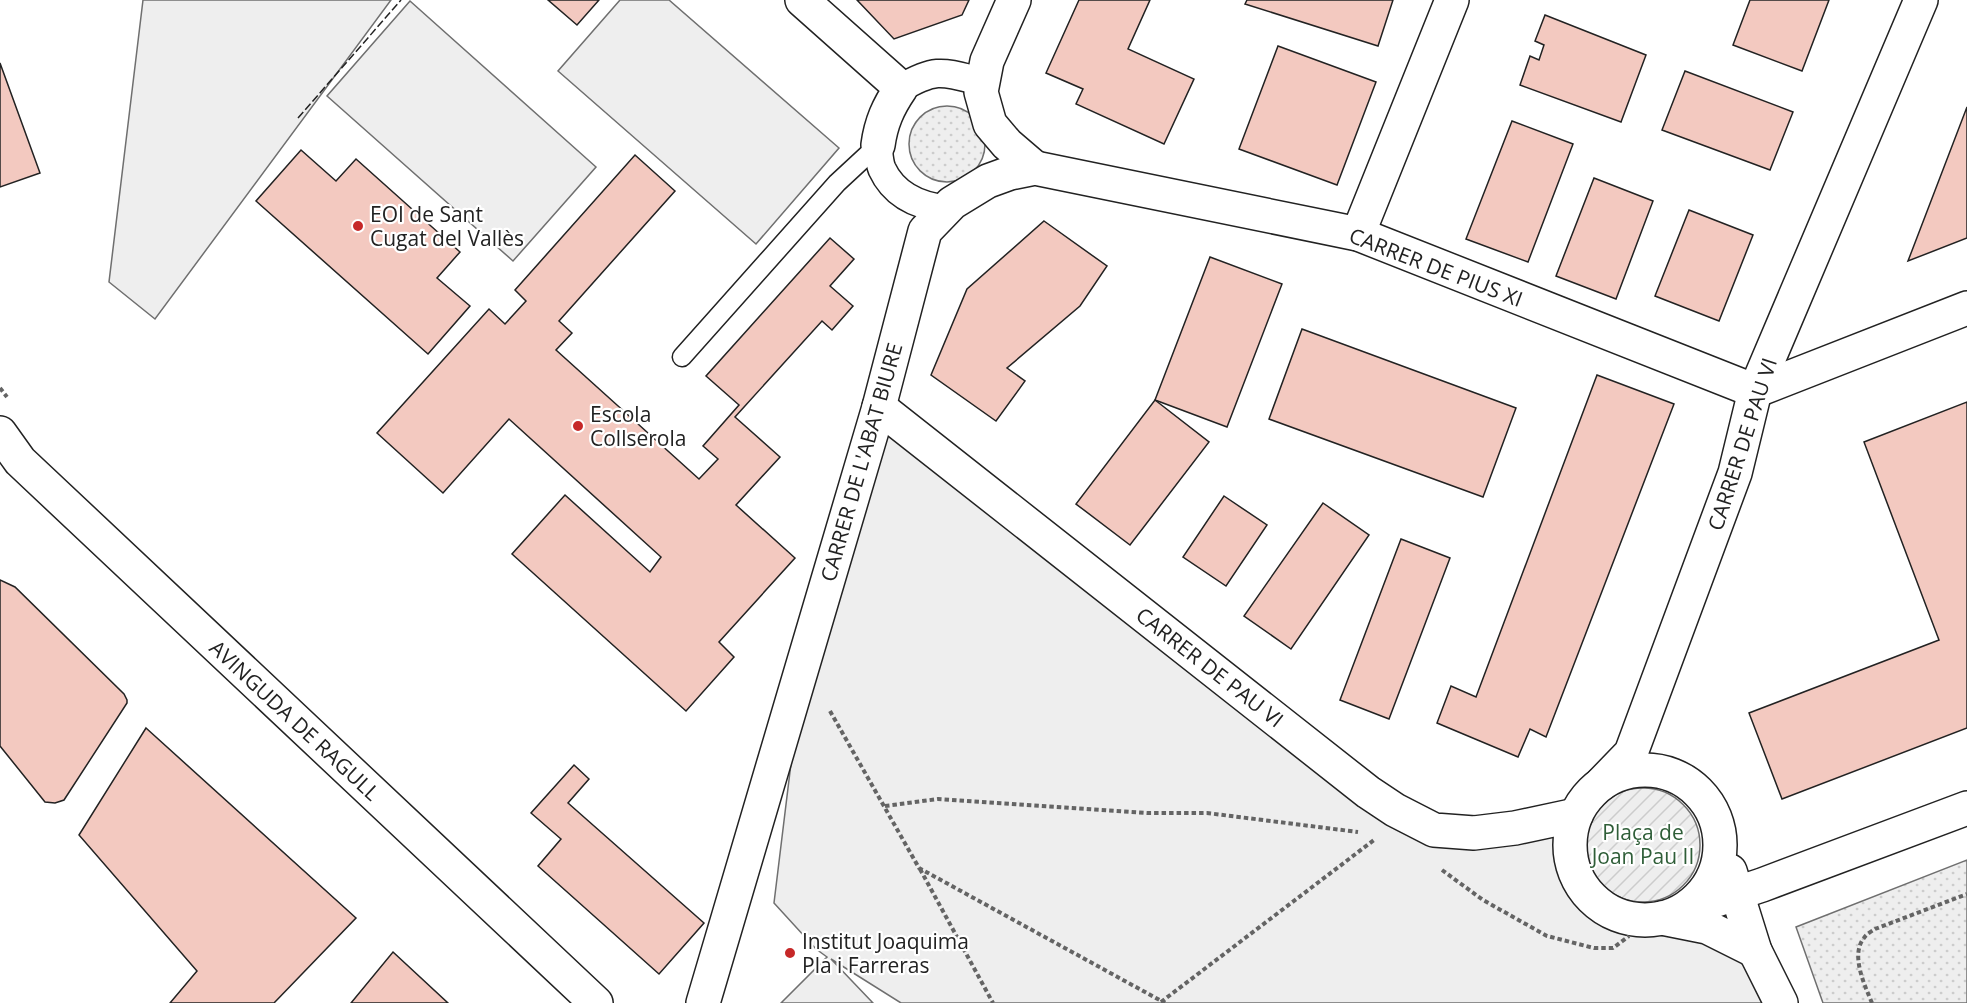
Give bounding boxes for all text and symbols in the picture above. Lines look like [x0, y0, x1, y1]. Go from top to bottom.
place label: EOI de Sant Cugat del Vallès [370, 200, 524, 252]
marker: EOI de Sant Cugat del Vallès [351, 219, 365, 233]
street label: CARRER DE PIUS XI [1345, 221, 1527, 313]
street label: CARRER DE L'ABAT BIURE [814, 339, 908, 585]
street label: CARRER DE PAU VI [1701, 354, 1783, 534]
place label: Escola Collserola [590, 400, 686, 452]
marker: Escola Collserola [571, 419, 585, 433]
street label: CARRER DE PAU VI [1130, 601, 1290, 733]
street label: AVINGUDA DE RAGULL [204, 634, 386, 806]
park label: Plaça de Joan Pau II [1590, 818, 1694, 870]
place label: Institut Joaquima Pla i Farreras [802, 927, 969, 979]
marker: Institut Joaquima Pla i Farreras [783, 946, 797, 960]

